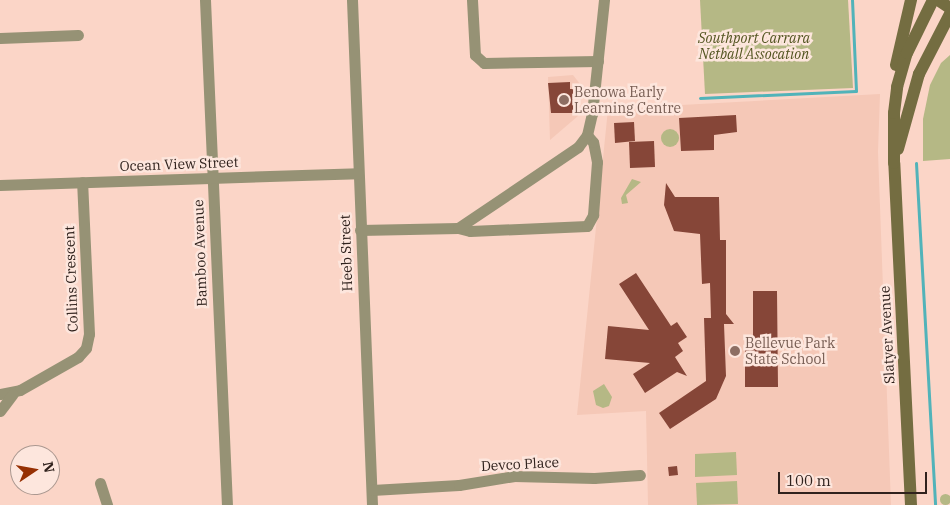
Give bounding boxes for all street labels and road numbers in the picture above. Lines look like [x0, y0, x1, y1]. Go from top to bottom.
street label: Ocean View Street [119, 154, 239, 174]
street label: Bamboo Avenue [190, 199, 210, 307]
street label: Heeb Street [336, 214, 356, 292]
street label: Collins Crescent [61, 225, 81, 333]
street label: Slatyer Avenue [876, 285, 898, 385]
street label: Devco Place [481, 454, 559, 474]

